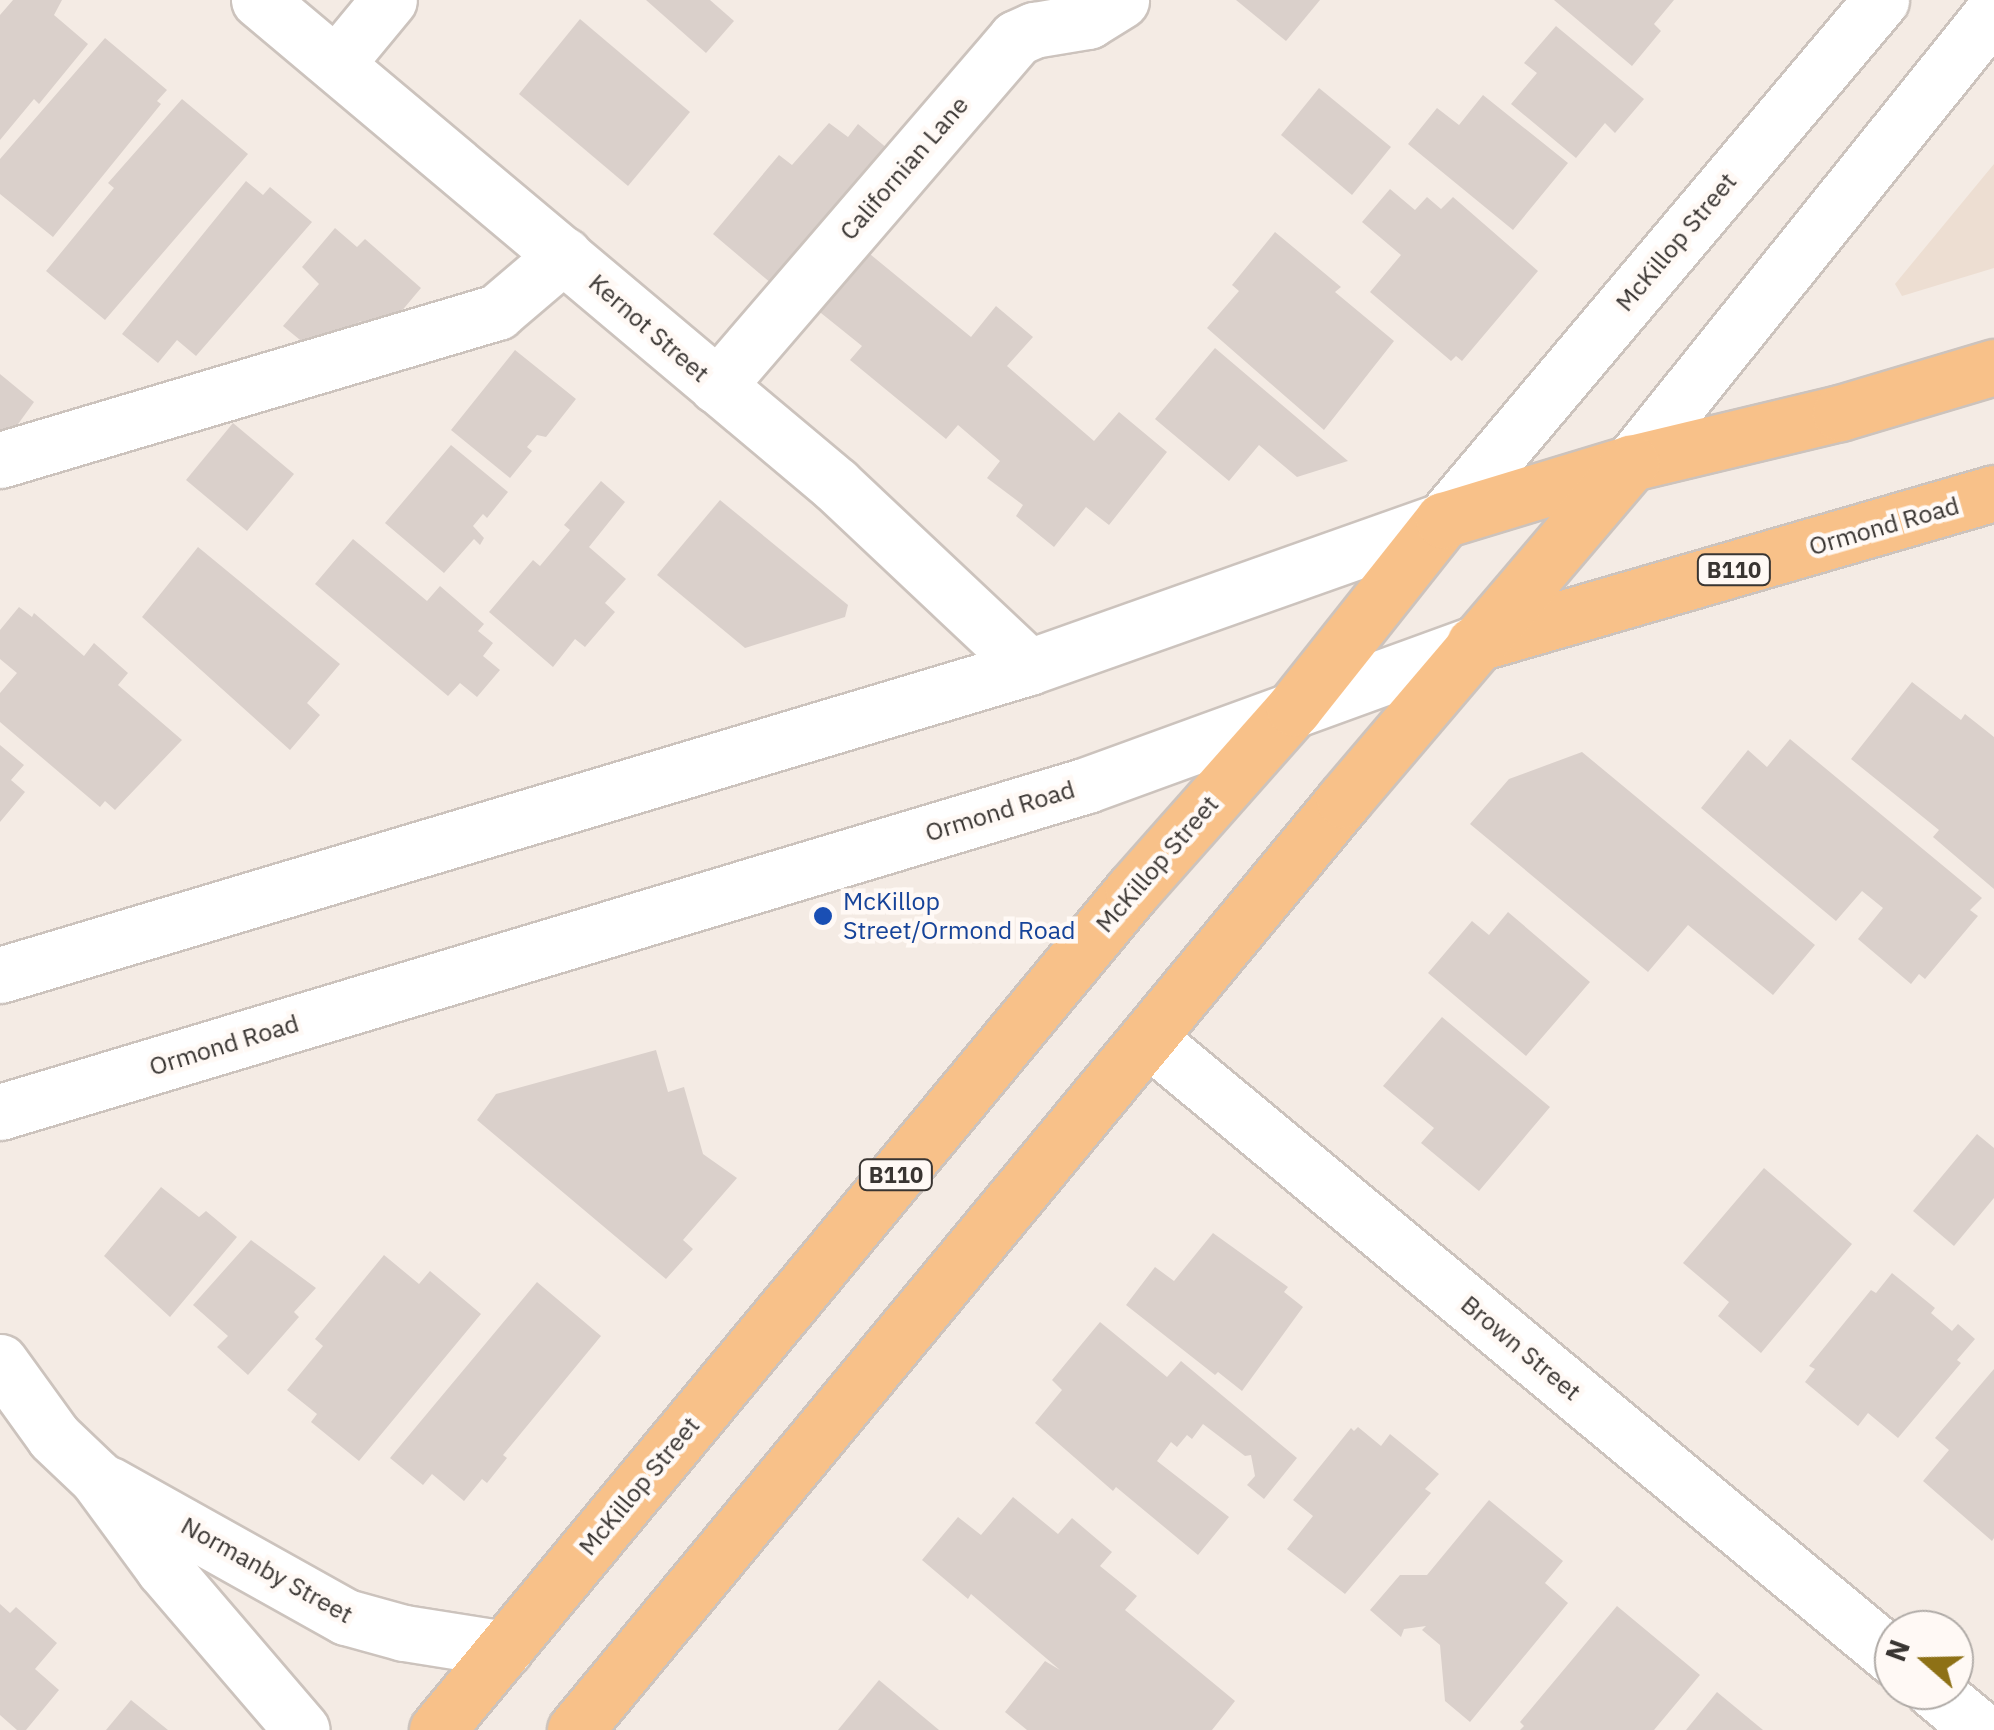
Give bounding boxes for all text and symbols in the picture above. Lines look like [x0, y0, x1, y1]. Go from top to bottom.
street label: Californian Lane [833, 90, 975, 246]
street label: McKillop Street [1609, 167, 1743, 317]
street label: Kernot Street [583, 268, 715, 388]
street label: Ormond Road [1805, 490, 1963, 562]
road number: B110 [1696, 553, 1772, 587]
street label: Ormond Road [922, 774, 1078, 848]
street label: McKillop Street [1089, 789, 1225, 939]
place label: McKillop Street/Ormond Road [843, 887, 1076, 946]
marker: McKillop Street/Ormond Road [812, 905, 834, 927]
street label: Ormond Road [146, 1008, 302, 1082]
road number: B110 [858, 1158, 934, 1192]
street label: Brown Street [1455, 1289, 1587, 1407]
street label: McKillop Street [572, 1411, 706, 1561]
street label: Normanby Street [176, 1510, 358, 1630]
north arrow [1874, 1610, 1974, 1710]
text: N [1876, 1634, 1918, 1666]

